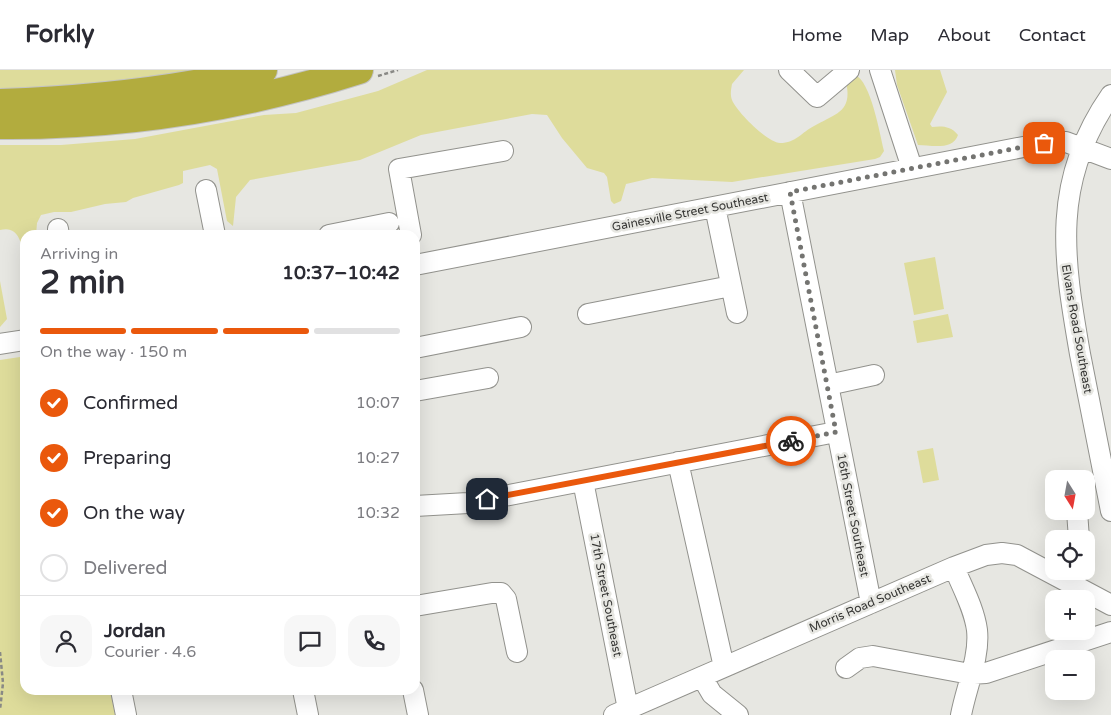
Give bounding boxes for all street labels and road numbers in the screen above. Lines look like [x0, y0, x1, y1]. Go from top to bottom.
street label: Gainesville Street Southeast [611, 190, 770, 234]
street label: Elvans Road Southeast [1059, 263, 1095, 395]
street label: 16th Street Southeast [834, 452, 872, 578]
street label: 17th Street Southeast [587, 532, 625, 658]
street label: Morris Road Southeast [807, 571, 933, 635]

